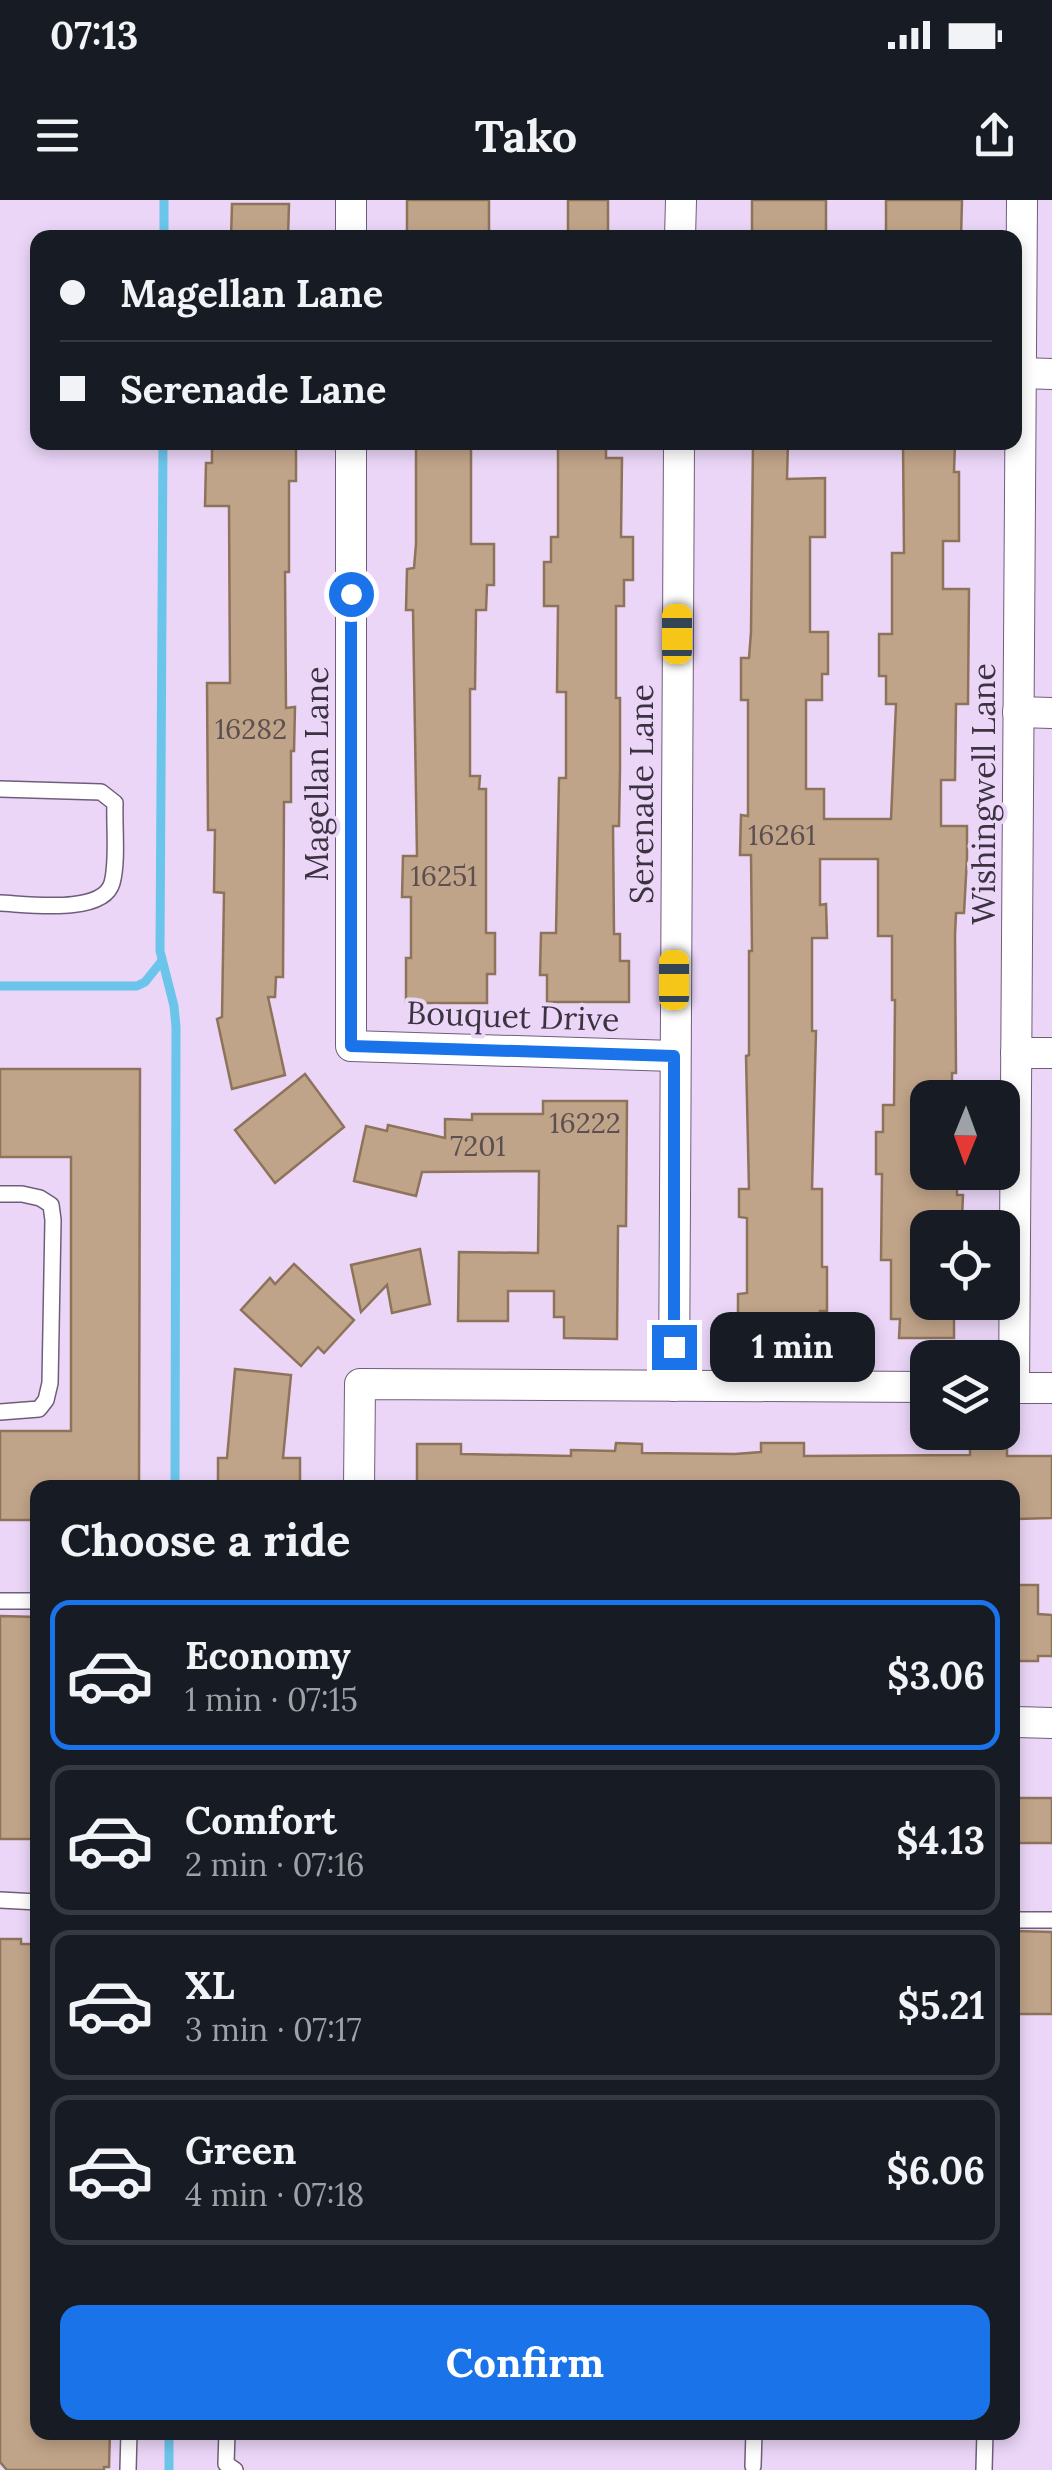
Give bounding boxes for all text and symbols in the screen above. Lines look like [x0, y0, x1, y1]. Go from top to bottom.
text: 07:13 [50, 11, 138, 59]
text: Tako [475, 107, 577, 164]
icon: menu [30, 108, 85, 163]
icon: share [967, 108, 1022, 163]
text: Magellan Lane [120, 269, 383, 317]
text: Serenade Lane [120, 365, 386, 413]
route start [329, 572, 374, 617]
car [662, 604, 692, 664]
street label: Wishingwell Lane [963, 663, 1004, 925]
street label: Magellan Lane [296, 666, 337, 882]
street label: Serenade Lane [621, 684, 662, 904]
house number: 16282 [215, 711, 287, 747]
house number: 16261 [748, 817, 816, 853]
house number: 16251 [411, 858, 477, 894]
car [659, 950, 689, 1010]
street label: Bouquet Drive [406, 992, 620, 1040]
north arrow [910, 1080, 1020, 1190]
map controls [910, 1080, 1020, 1450]
house number: 16222 [549, 1105, 621, 1141]
house number: 7201 [450, 1128, 506, 1164]
button: locate [910, 1210, 1020, 1320]
callout: 1 min [709, 1312, 874, 1382]
route end [652, 1325, 697, 1370]
text: 1 min [752, 1326, 833, 1367]
button: layers [910, 1340, 1020, 1450]
text: Choose a ride [60, 1511, 350, 1568]
icon: car [65, 1630, 155, 1720]
text: Economy [185, 1631, 351, 1679]
text: $3.06 [887, 1651, 985, 1699]
text: 1 min · 07:15 [185, 1679, 358, 1720]
icon: car [65, 1795, 155, 1885]
text: Comfort [185, 1796, 337, 1844]
text: $4.13 [896, 1816, 985, 1864]
text: 2 min · 07:16 [185, 1844, 365, 1885]
icon: car [65, 1960, 155, 2050]
text: XL [185, 1961, 235, 2009]
text: $5.21 [898, 1981, 985, 2029]
text: 3 min · 07:17 [185, 2009, 361, 2050]
icon: car [65, 2125, 155, 2215]
text: Green [185, 2126, 297, 2174]
text: $6.06 [887, 2146, 985, 2194]
text: 4 min · 07:18 [185, 2174, 364, 2215]
button: Confirm [60, 2305, 990, 2420]

